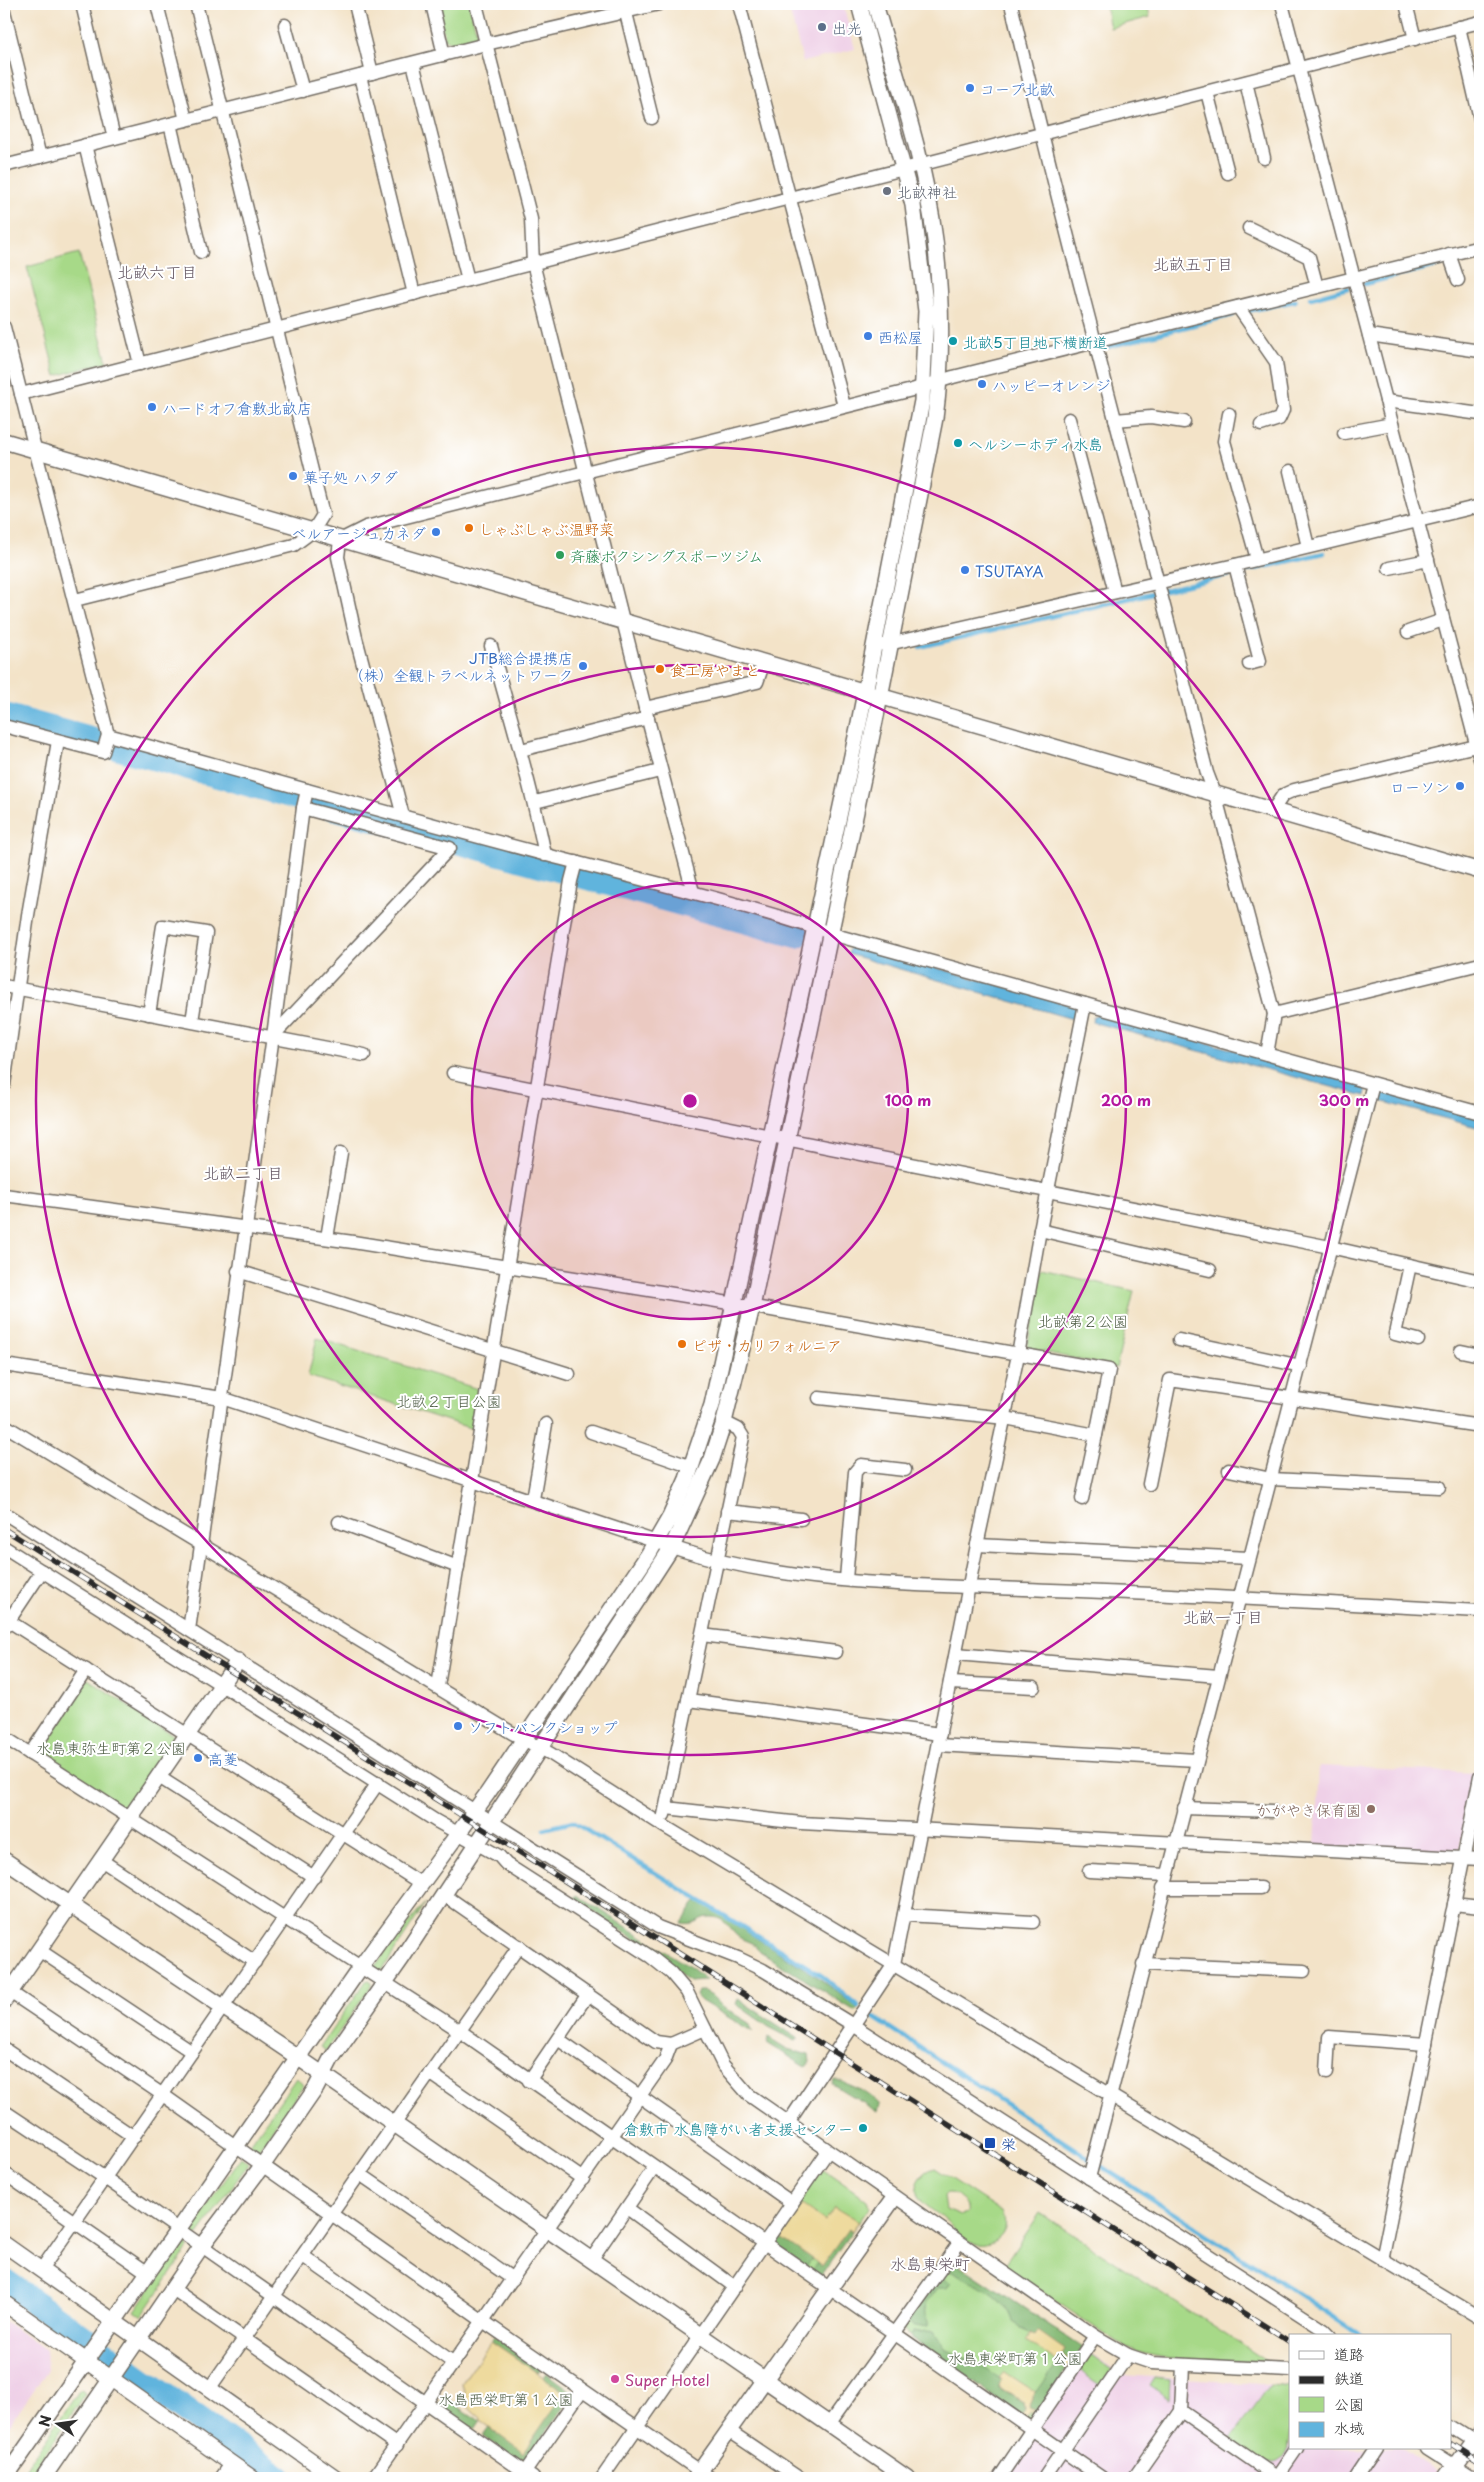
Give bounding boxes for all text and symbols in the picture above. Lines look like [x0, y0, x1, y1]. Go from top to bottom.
place label: 出光 [832, 16, 862, 39]
marker: 出光 [816, 21, 828, 33]
place label: コープ北畝 [980, 77, 1054, 100]
marker: コープ北畝 [964, 82, 976, 94]
place label: 北畝神社 [897, 180, 957, 203]
marker: 北畝神社 [881, 185, 893, 197]
district label: 北畝五丁目 [1153, 251, 1233, 275]
district label: 北畝六丁目 [117, 259, 197, 283]
place label: 西松屋 [878, 325, 923, 348]
marker: 西松屋 [862, 330, 874, 342]
place label: 北畝5丁目地下横断道 [963, 330, 1108, 353]
marker: 北畝5丁目地下横断道 [947, 335, 959, 347]
place label: ハッピーオレンジ [992, 373, 1110, 396]
marker: ハッピーオレンジ [976, 378, 988, 390]
place label: ハードオフ倉敷北畝店 [162, 396, 312, 419]
marker: ハードオフ倉敷北畝店 [146, 401, 158, 413]
place label: ヘルシーホディ水島 [968, 432, 1103, 455]
marker: ヘルシーホディ水島 [952, 437, 964, 449]
place label: 菓子処 ハタダ [303, 465, 398, 488]
marker: 菓子処 ハタダ [287, 470, 299, 482]
place label: しゃぶしゃぶ温野菜 [479, 517, 614, 540]
place label: ベルアージュカネダ [292, 521, 426, 544]
marker: しゃぶしゃぶ温野菜 [463, 522, 475, 534]
marker: ベルアージュカネダ [430, 526, 442, 538]
place label: 斉藤ボクシングスポーツジム [570, 544, 763, 567]
marker: 斉藤ボクシングスポーツジム [554, 549, 566, 561]
place label: TSUTAYA [975, 559, 1044, 582]
marker: TSUTAYA [959, 564, 971, 576]
place label: JTB総合提携店 （株）全観トラベルネットワーク [349, 646, 573, 686]
place label: 食工房やまと [670, 658, 760, 681]
marker: JTB総合提携店 （株）全観トラベルネットワーク [577, 660, 589, 672]
marker: 食工房やまと [654, 663, 666, 675]
place label: ローソン [1390, 775, 1450, 798]
marker: ローソン [1454, 780, 1466, 792]
text: 100 m [885, 1088, 931, 1111]
text: 200 m [1101, 1088, 1151, 1111]
text: 300 m [1319, 1088, 1369, 1111]
centre of rings [681, 1092, 699, 1110]
district label: 北畝二丁目 [203, 1160, 283, 1184]
park label: 北畝第２公園 [1038, 1309, 1128, 1332]
place label: ピザ・カリフォルニア [692, 1333, 842, 1356]
marker: ピザ・カリフォルニア [676, 1338, 688, 1350]
park label: 北畝２丁目公園 [396, 1389, 502, 1412]
district label: 北畝一丁目 [1183, 1604, 1263, 1628]
place label: ソフトバンクショップ [468, 1715, 617, 1738]
marker: ソフトバンクショップ [452, 1720, 464, 1732]
park label: 水島東弥生町第２公園 [36, 1736, 186, 1759]
place label: 高菱 [208, 1747, 238, 1770]
marker: 高菱 [192, 1752, 204, 1764]
place label: かがやき保育園 [1256, 1798, 1361, 1821]
marker: かがやき保育園 [1365, 1803, 1377, 1815]
place label: 倉敷市 水島障がい者支援センター [624, 2117, 853, 2140]
marker: 倉敷市 水島障がい者支援センター [857, 2122, 869, 2134]
place label: 栄 [1001, 2132, 1016, 2155]
marker: 栄 [983, 2136, 997, 2150]
district label: 水島東栄町 [890, 2251, 970, 2275]
legend [1289, 2334, 1452, 2450]
text: 道路 [1334, 2342, 1364, 2365]
park label: 水島東栄町第１公園 [947, 2346, 1083, 2369]
text: 鉄道 [1334, 2366, 1364, 2389]
place label: Super Hotel [625, 2368, 710, 2391]
marker: Super Hotel [609, 2373, 621, 2385]
park label: 水島西栄町第１公園 [438, 2387, 574, 2410]
text: 公園 [1334, 2392, 1364, 2415]
north arrow [32, 2400, 82, 2450]
text: N [33, 2413, 56, 2429]
text: 水域 [1334, 2416, 1364, 2439]

